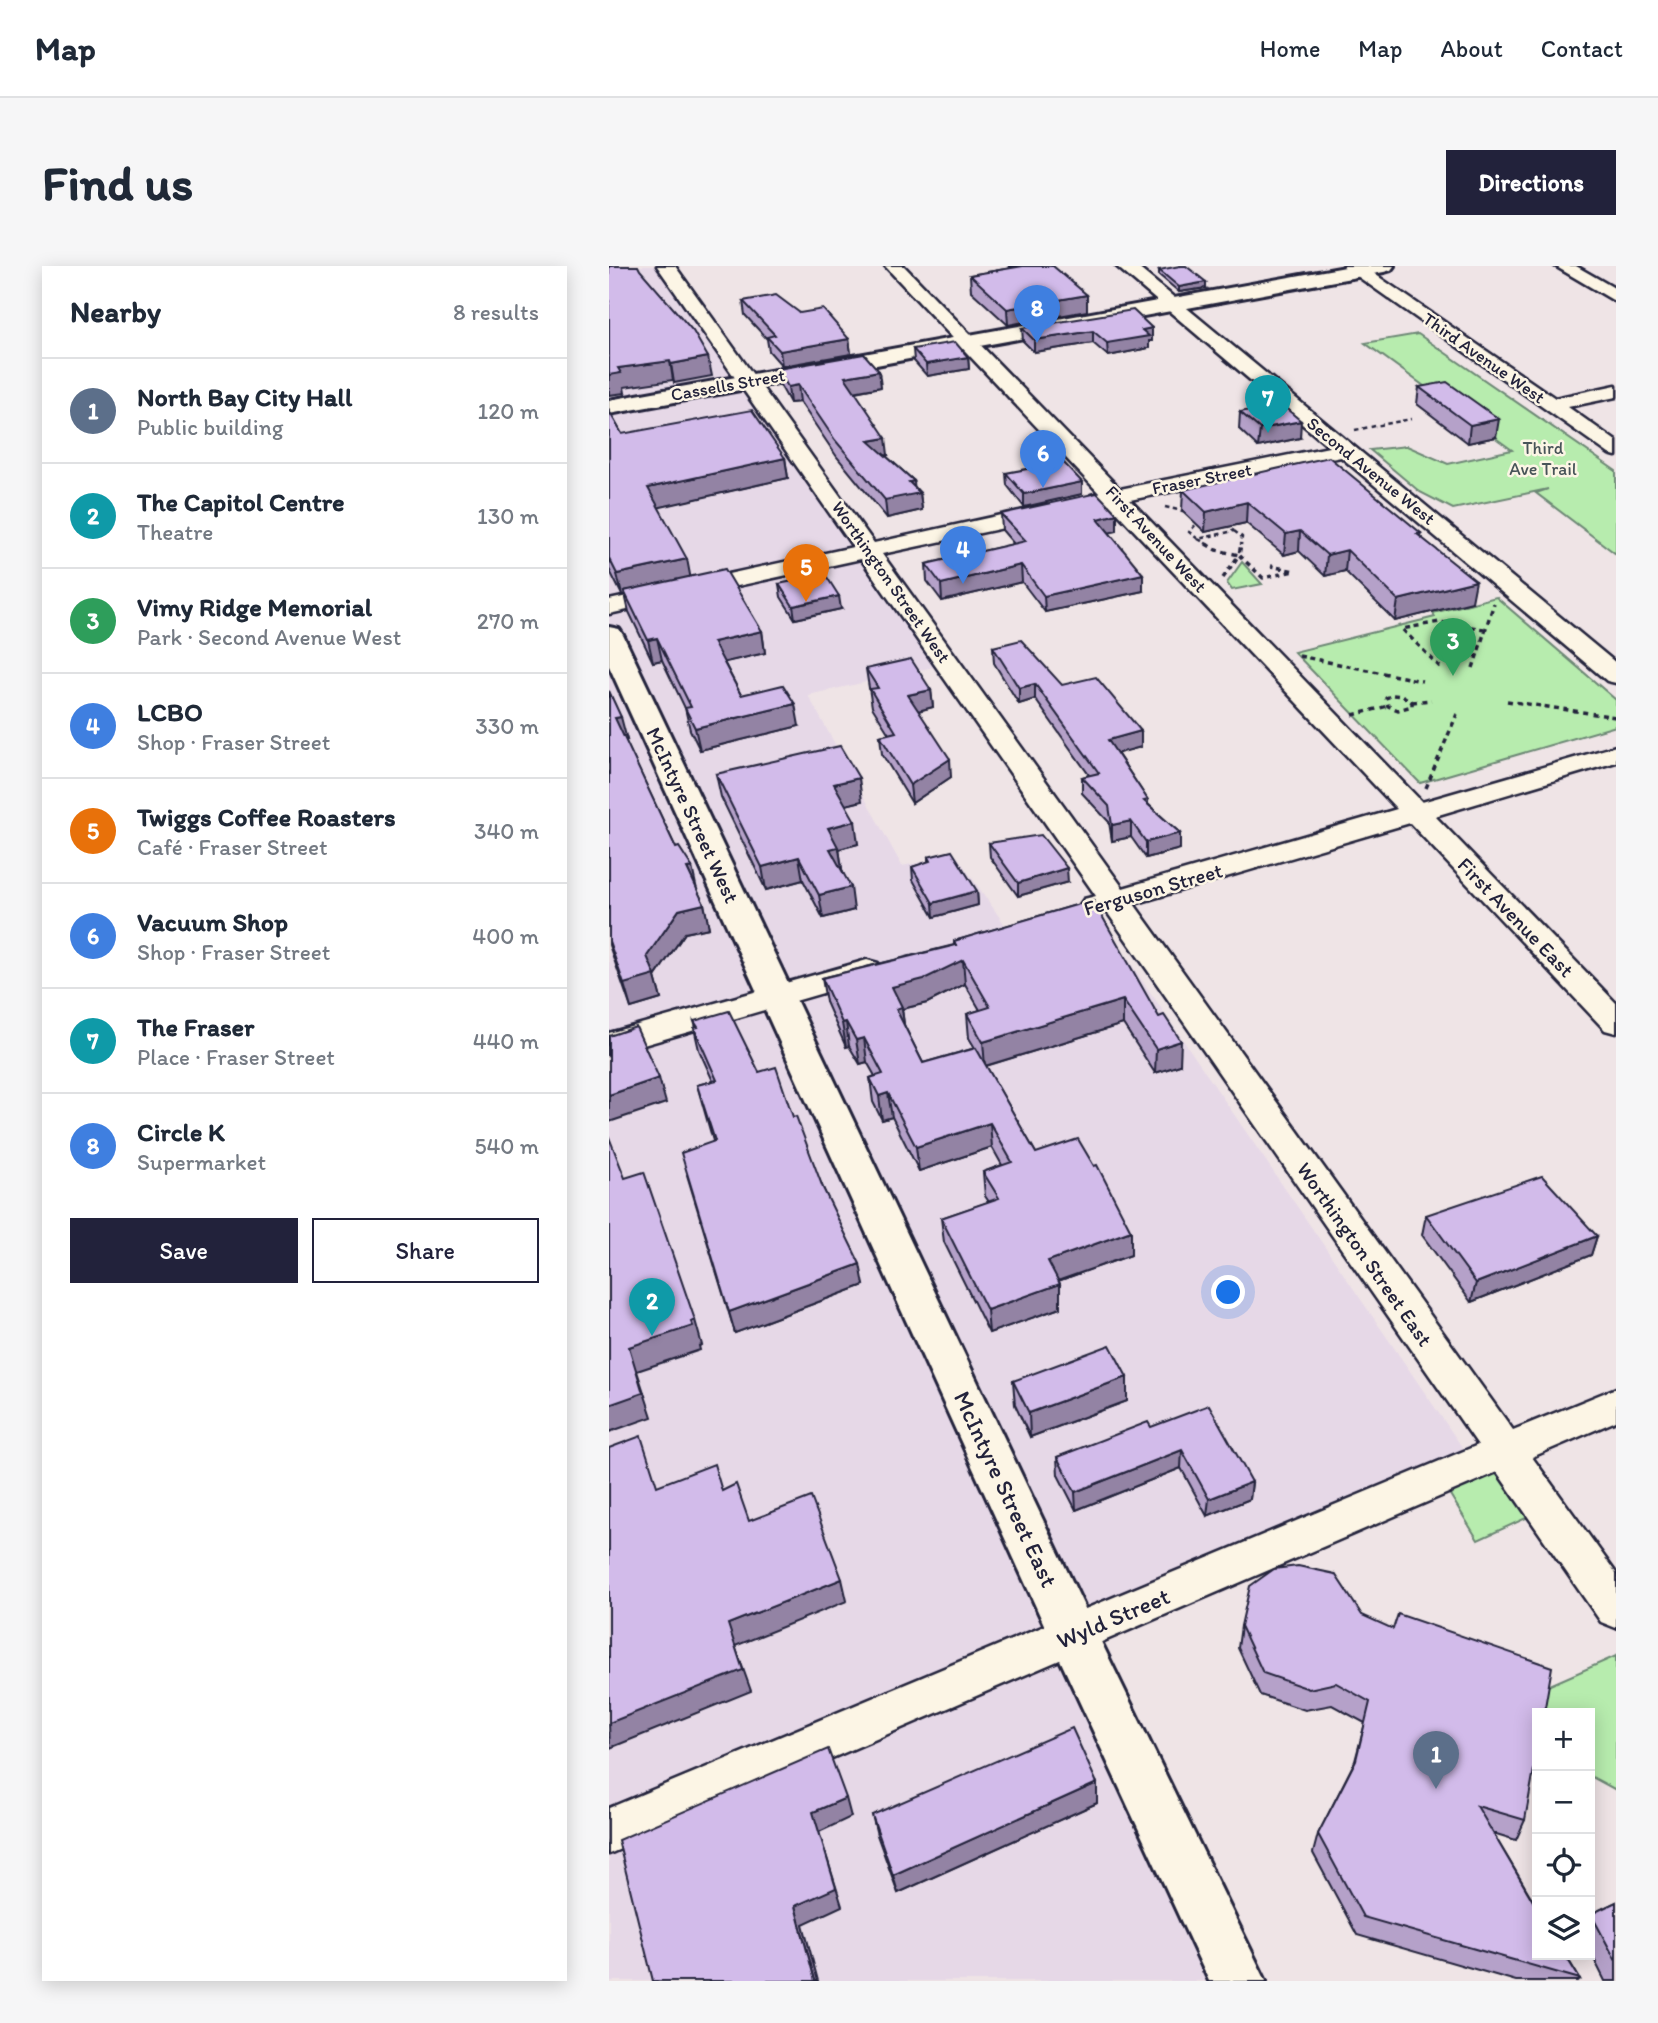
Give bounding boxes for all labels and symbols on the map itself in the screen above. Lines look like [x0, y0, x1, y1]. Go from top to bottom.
pin: 8 [1014, 285, 1060, 343]
street label: Third Avenue West [1419, 308, 1550, 409]
street label: Cassells Street [669, 364, 787, 406]
pin: 7 [1245, 375, 1291, 433]
street label: Second Avenue West [1302, 412, 1440, 530]
pin: 6 [1020, 430, 1066, 488]
park label: Third Ave Trail [1509, 437, 1577, 480]
street label: Fraser Street [1150, 459, 1254, 499]
street label: First Avenue West [1101, 481, 1211, 597]
street label: Worthington Street West [827, 497, 955, 667]
pin: 4 [940, 526, 986, 584]
pin: 5 [783, 544, 829, 602]
pin: 3 [1430, 618, 1476, 676]
street label: McIntyre Street West [641, 723, 745, 907]
street label: First Avenue East [1453, 852, 1579, 982]
street label: Ferguson Street [1081, 857, 1225, 921]
street label: Worthington Street East [1292, 1157, 1438, 1351]
your location [1211, 1275, 1245, 1309]
pin: 2 [629, 1278, 675, 1336]
street label: McIntyre Street East [948, 1386, 1064, 1592]
street label: Wyld Street [1052, 1581, 1174, 1655]
pin: 1 [1413, 1731, 1459, 1789]

